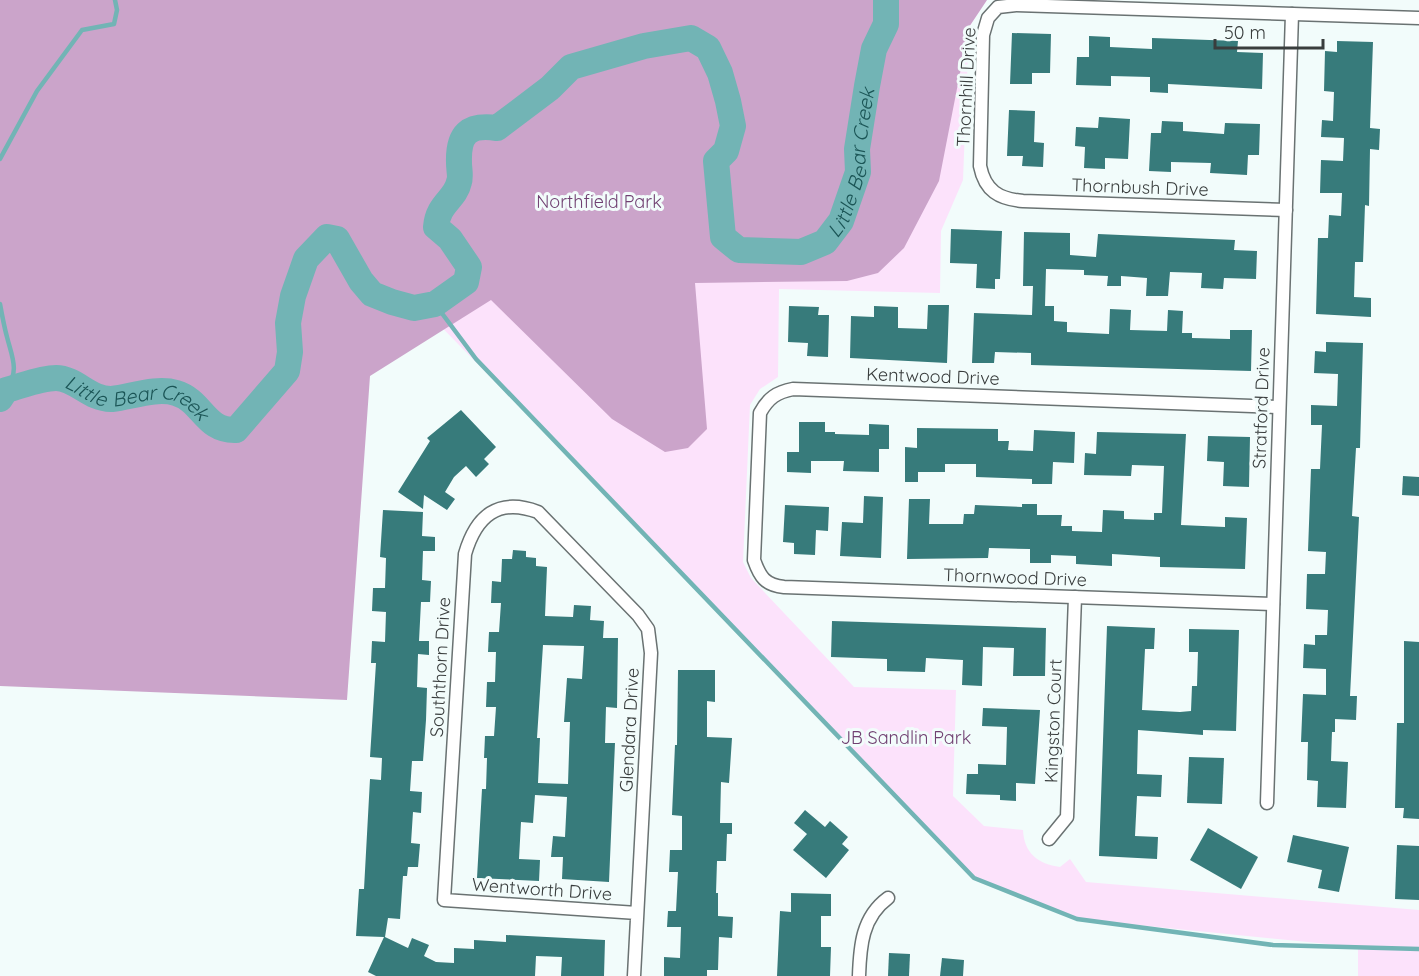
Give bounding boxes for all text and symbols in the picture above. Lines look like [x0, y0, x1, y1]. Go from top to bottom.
scale bar [1215, 12, 1323, 50]
text: 50 m [1224, 21, 1266, 44]
street label: Thornhill Drive [951, 27, 981, 147]
water label: Little Bear Creek [821, 84, 879, 242]
street label: Thornbush Drive [1071, 173, 1209, 201]
park label: Northfield Park [536, 190, 662, 213]
street label: Stratford Drive [1247, 347, 1275, 469]
street label: Kentwood Drive [866, 362, 1000, 390]
water label: Little Bear Creek [61, 369, 217, 427]
street label: Thornwood Drive [943, 563, 1087, 591]
street label: Souththorn Drive [425, 596, 455, 738]
street label: Kingston Court [1039, 659, 1067, 783]
street label: Glendara Drive [614, 667, 644, 793]
park label: JB Sandlin Park [841, 726, 971, 749]
street label: Wentworth Drive [471, 873, 613, 905]

